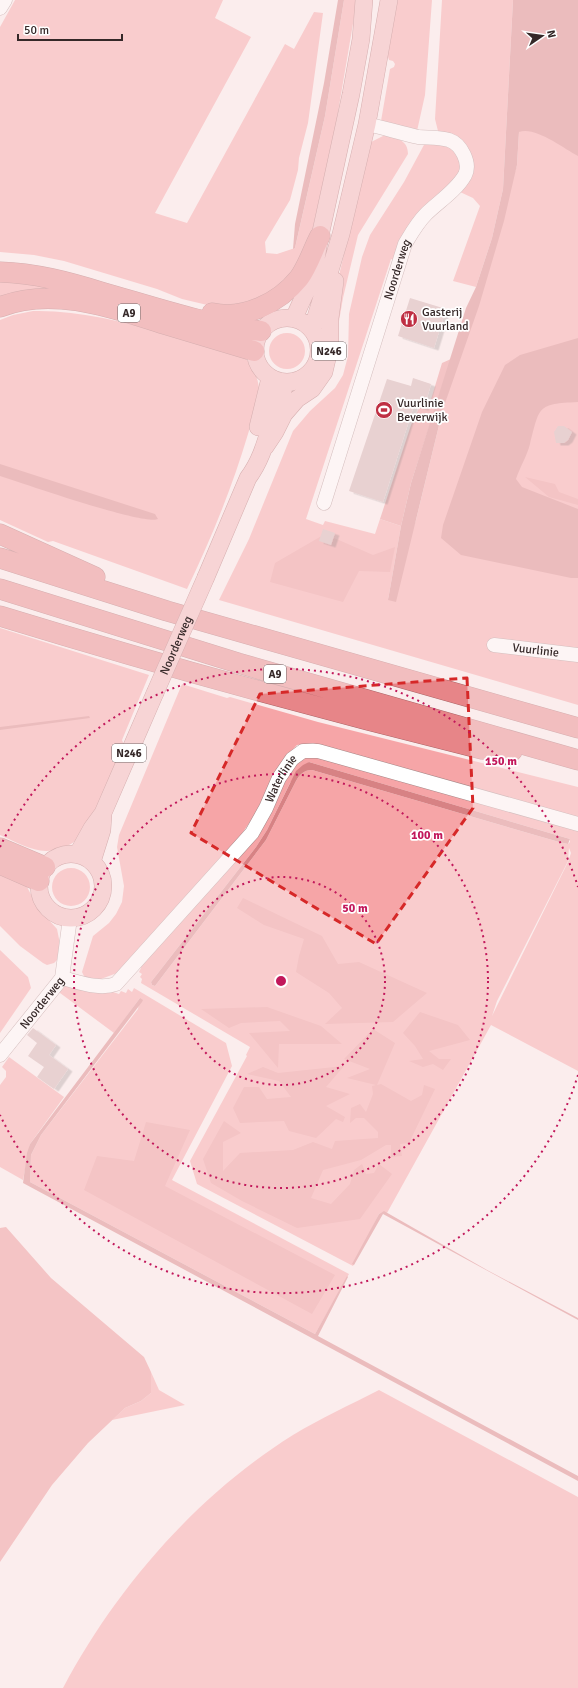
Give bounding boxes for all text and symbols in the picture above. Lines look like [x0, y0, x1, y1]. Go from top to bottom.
scale bar [18, 16, 122, 42]
north arrow [522, 16, 562, 56]
text: 50 m [24, 23, 49, 38]
text: N [544, 29, 558, 39]
street label: Noorderweg [381, 236, 414, 301]
road number: A9 [118, 304, 140, 322]
place label: Gasterij Vuurland [422, 305, 469, 334]
restaurant icon: Gasterij Vuurland [399, 309, 419, 329]
road number: N246 [312, 342, 346, 360]
place label: Vuurlinie Beverwijk [397, 396, 448, 425]
sports icon: Vuurlinie Beverwijk [374, 400, 394, 420]
street label: Noorderweg [156, 614, 195, 677]
street label: Vuurlinie [512, 640, 560, 660]
road number: A9 [264, 665, 286, 683]
road number: N246 [112, 744, 146, 762]
street label: Waterlinie [262, 751, 299, 805]
text: 150 m [485, 754, 517, 769]
text: 100 m [411, 828, 443, 843]
text: 50 m [342, 901, 368, 916]
street label: Noorderweg [16, 974, 68, 1032]
centre of rings [274, 974, 288, 988]

